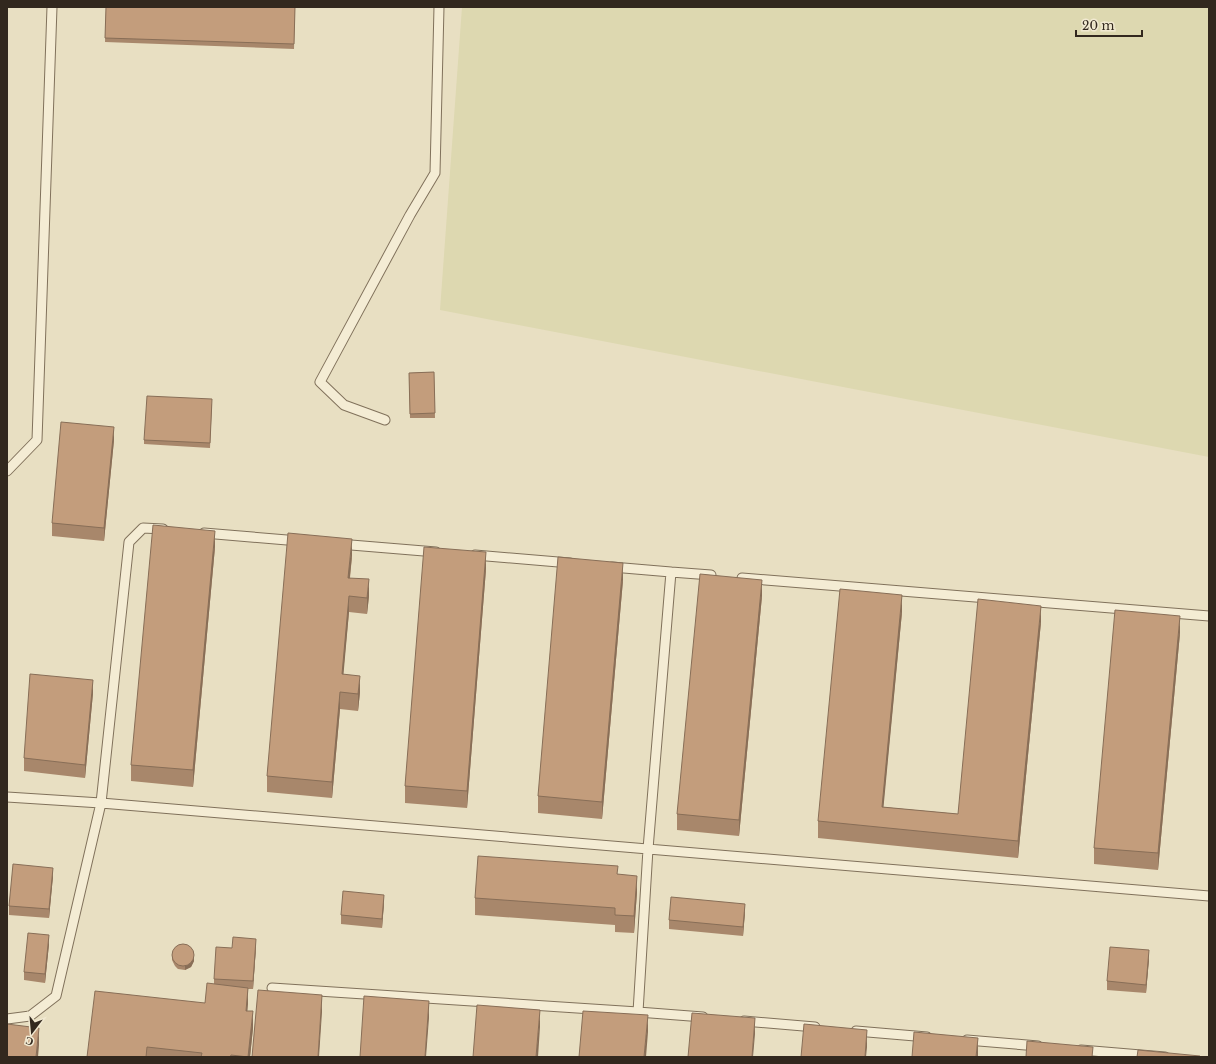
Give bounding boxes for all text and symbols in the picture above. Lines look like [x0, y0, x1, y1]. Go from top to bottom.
scale bar [1076, 12, 1142, 38]
text: 20 m [1082, 18, 1114, 33]
north arrow [12, 1012, 52, 1052]
text: С [23, 1034, 35, 1049]

